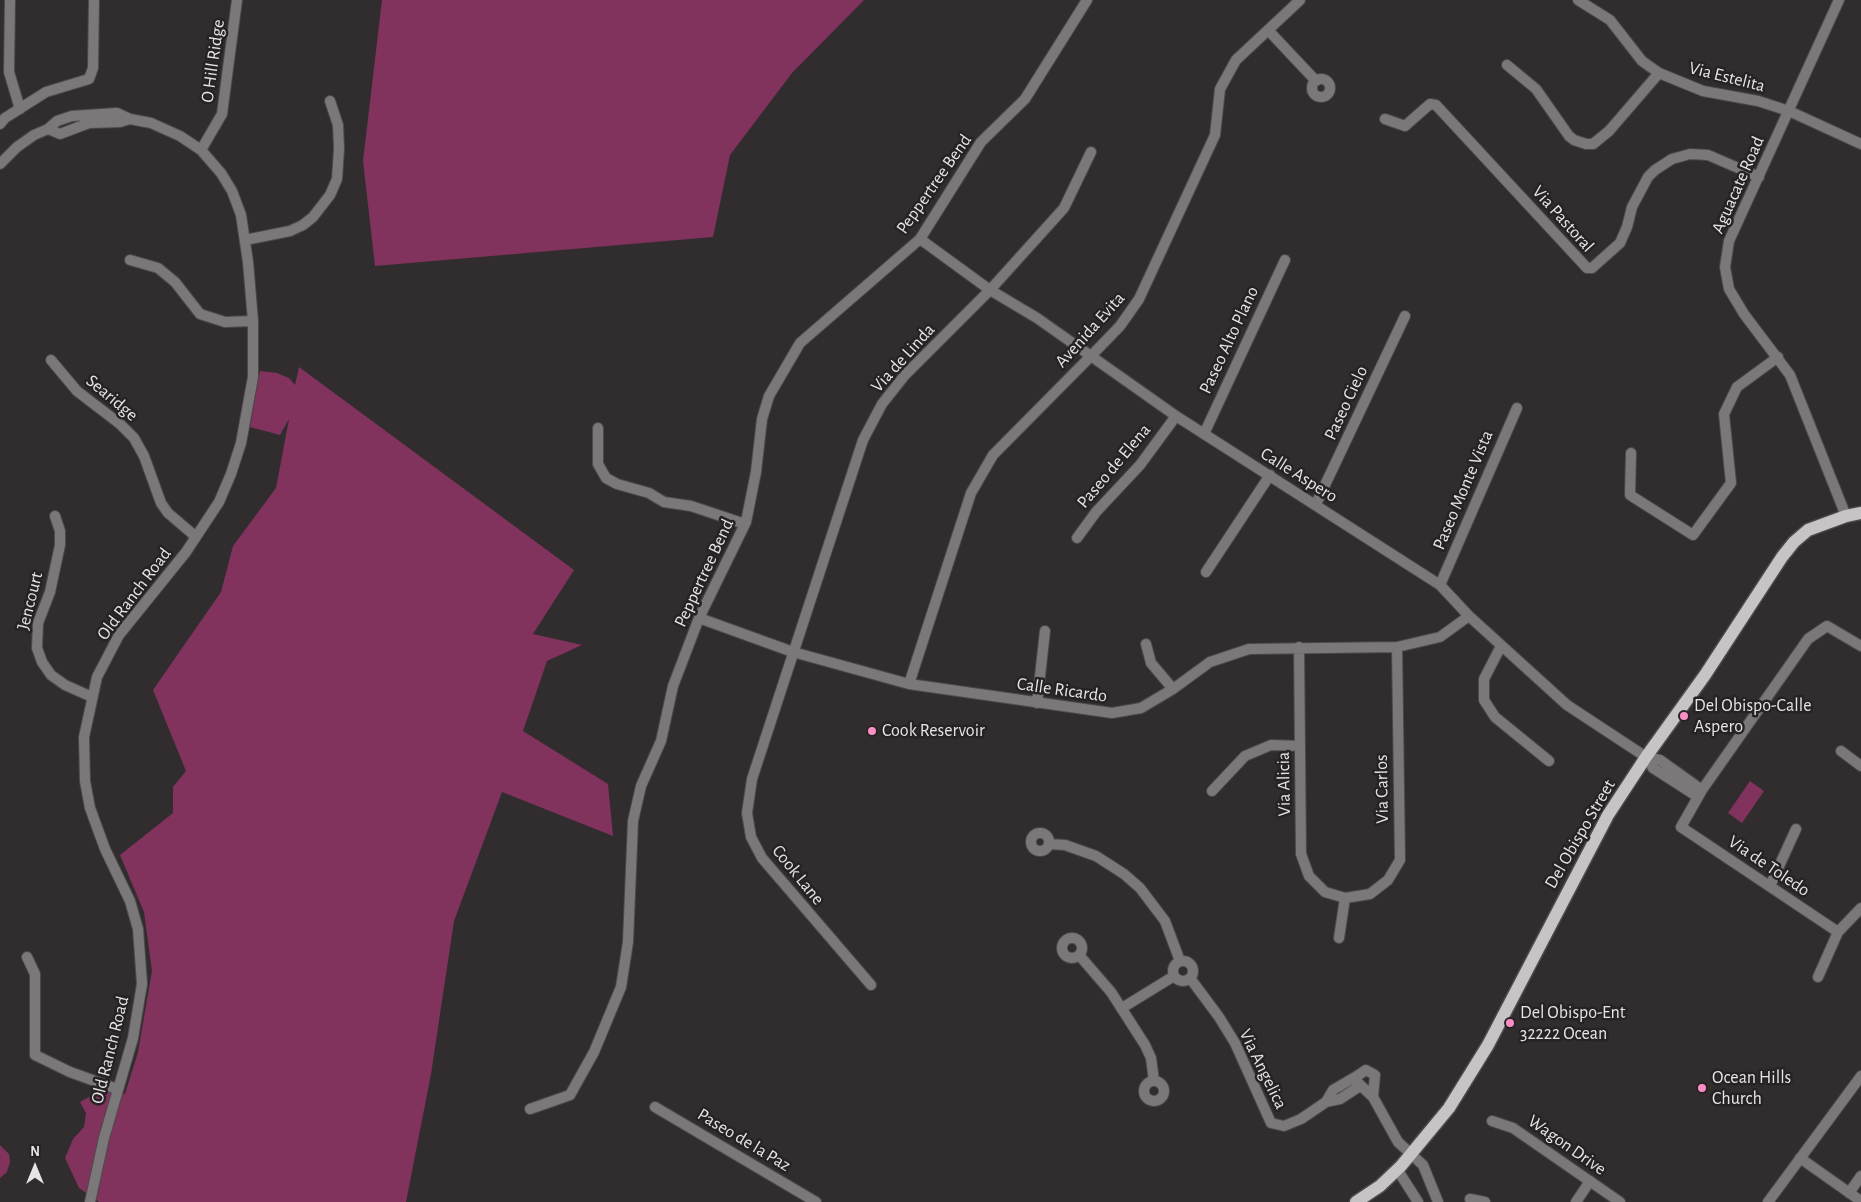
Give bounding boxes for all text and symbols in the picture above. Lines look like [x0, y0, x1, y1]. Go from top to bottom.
street label: O Hill Ridge [196, 18, 230, 104]
street label: Via Estelita [1687, 57, 1767, 97]
street label: Peppertree Bend [892, 130, 976, 238]
street label: Aguacate Road [1707, 133, 1769, 237]
street label: Via Pastoral [1527, 181, 1599, 257]
street label: Paseo Alto Plano [1195, 283, 1263, 397]
street label: Avenida Evita [1050, 288, 1130, 372]
street label: Via de Linda [866, 319, 940, 397]
street label: Paseo Cielo [1319, 363, 1373, 443]
street label: Searidge [82, 370, 142, 426]
street label: Paseo de Elena [1072, 419, 1156, 513]
street label: Paseo Monte Vista [1428, 427, 1498, 553]
street label: Calle Aspero [1256, 443, 1342, 507]
street label: Peppertree Bend [670, 515, 738, 631]
street label: Old Ranch Road [92, 543, 176, 645]
street label: Jencourt [12, 570, 48, 632]
street label: Calle Ricardo [1015, 673, 1109, 707]
place label: Del Obispo-Calle Aspero [1694, 695, 1811, 738]
marker: Del Obispo-Calle Aspero [1678, 710, 1690, 722]
place label: Cook Reservoir [882, 720, 985, 742]
marker: Cook Reservoir [866, 725, 878, 737]
street label: Via Alicia [1273, 752, 1295, 816]
street label: Via Carlos [1371, 754, 1393, 824]
street label: Del Obispo Street [1540, 776, 1620, 892]
street label: Via de Toledo [1724, 831, 1814, 901]
street label: Cook Lane [767, 841, 829, 909]
street label: Old Ranch Road [86, 994, 134, 1106]
place label: Del Obispo-Ent 32222 Ocean [1520, 1002, 1626, 1044]
marker: Del Obispo-Ent 32222 Ocean [1504, 1017, 1516, 1029]
street label: Via Angelica [1234, 1026, 1292, 1112]
place label: Ocean Hills Church [1712, 1067, 1791, 1110]
marker: Ocean Hills Church [1696, 1082, 1708, 1094]
street label: Paseo de la Paz [693, 1104, 795, 1176]
street label: Wagon Drive [1524, 1110, 1610, 1180]
north arrow [10, 1142, 60, 1192]
text: N [30, 1145, 40, 1159]

